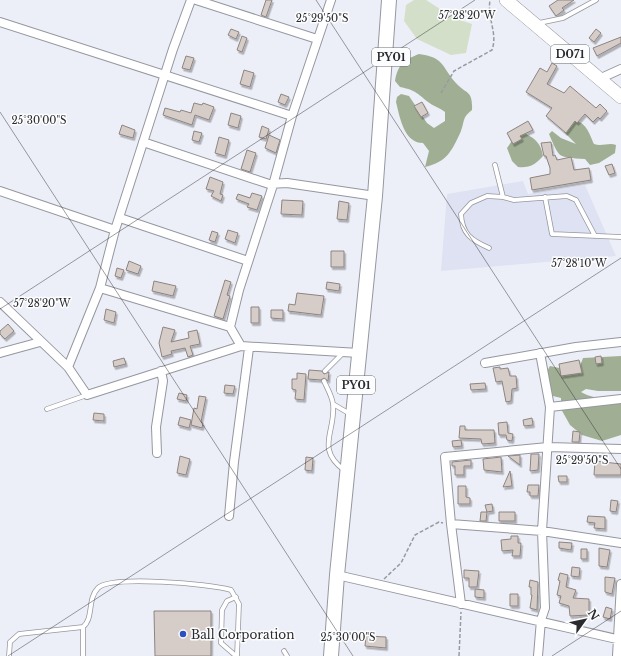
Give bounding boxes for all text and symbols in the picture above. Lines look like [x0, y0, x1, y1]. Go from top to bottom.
text: 57°28'20"W [438, 9, 496, 22]
text: 25°29'50"S [296, 12, 348, 25]
road number: D071 [551, 45, 589, 63]
road number: PY01 [372, 48, 410, 66]
text: 25°30'00"S [11, 114, 67, 127]
text: 57°28'10"W [551, 257, 607, 270]
text: 57°28'20"W [13, 297, 71, 310]
road number: PY01 [337, 376, 375, 394]
text: 25°29'50"S [556, 454, 608, 467]
north arrow [565, 600, 605, 640]
text: N [585, 606, 602, 623]
place label: Ball Corporation [191, 627, 294, 642]
marker: Ball Corporation [178, 629, 188, 639]
text: 25°30'00"S [320, 631, 376, 644]

